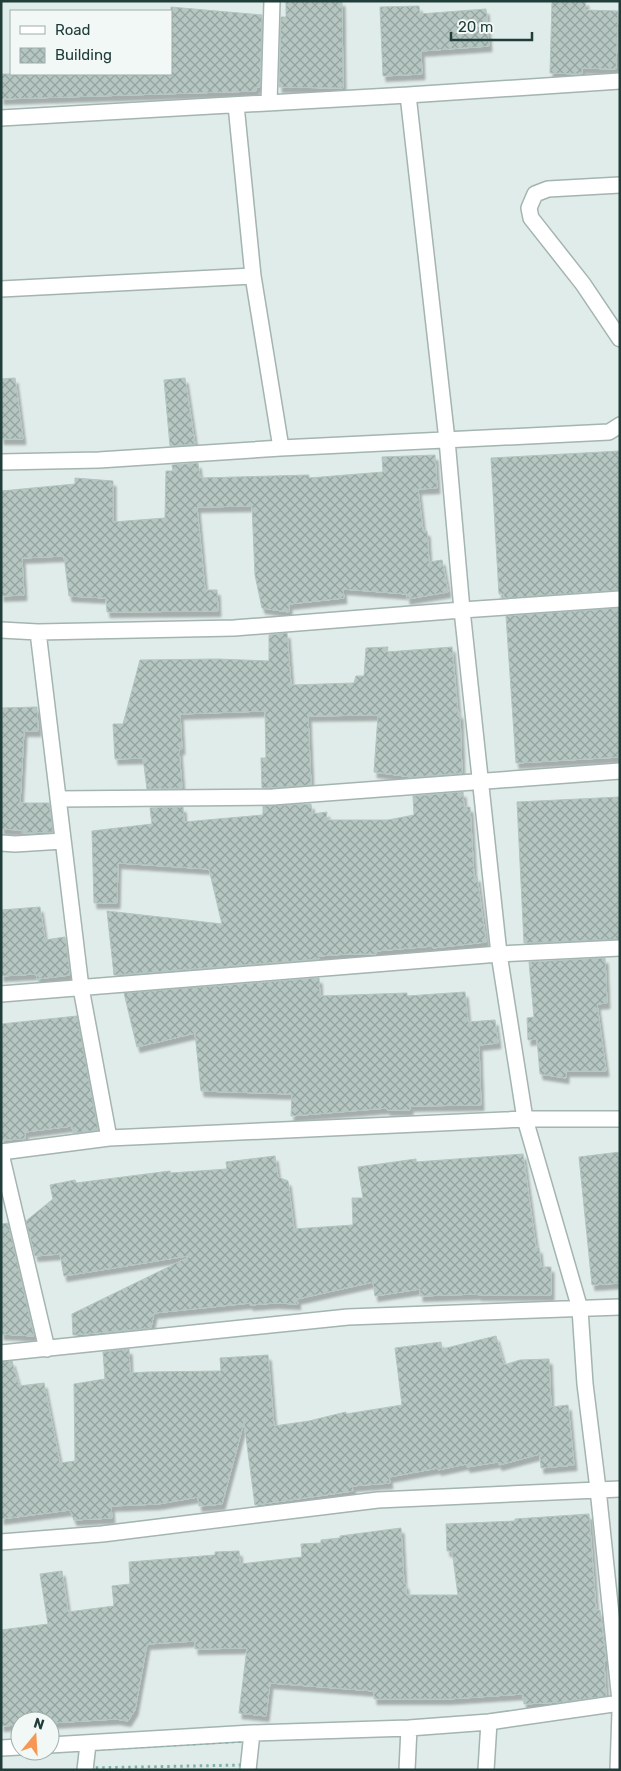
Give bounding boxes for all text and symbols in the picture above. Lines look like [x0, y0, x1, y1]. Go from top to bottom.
legend [10, 10, 172, 75]
scale bar [451, 10, 532, 42]
text: 20 m [458, 18, 493, 36]
text: Road [55, 21, 91, 39]
text: Building [55, 46, 112, 64]
north arrow [10, 1711, 60, 1761]
text: N [31, 1714, 46, 1734]

